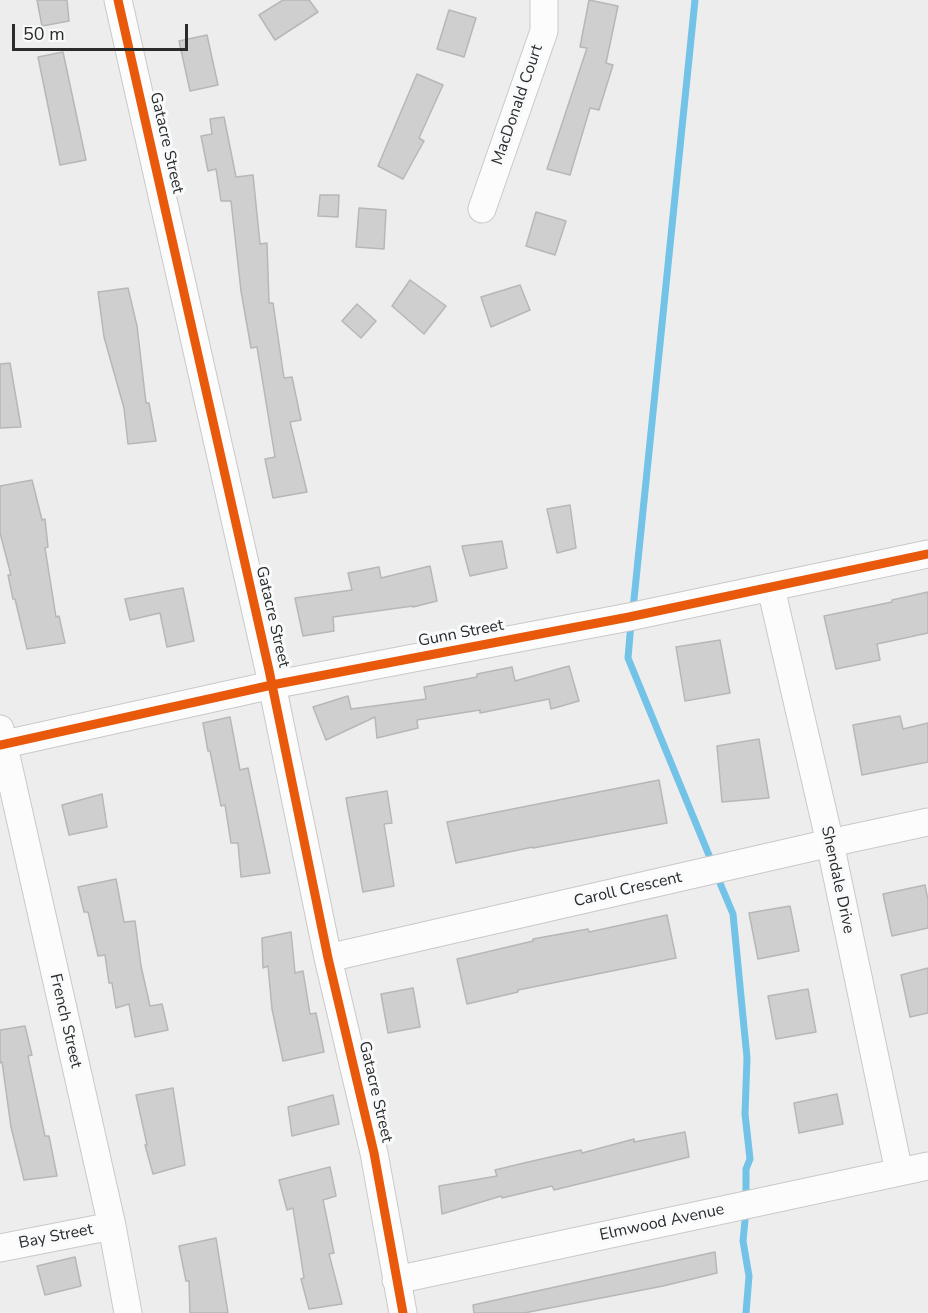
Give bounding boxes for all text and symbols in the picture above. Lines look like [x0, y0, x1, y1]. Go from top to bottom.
scale bar [15, 12, 190, 50]
text: 50 m [23, 22, 65, 46]
street label: MacDonald Court [488, 42, 548, 168]
street label: Gatacre Street [145, 90, 187, 196]
street label: Gatacre Street [251, 564, 293, 670]
street label: Gunn Street [417, 616, 505, 652]
street label: Shendale Drive [816, 824, 858, 936]
street label: Caroll Crescent [572, 868, 684, 912]
street label: French Street [45, 972, 85, 1070]
street label: Gatacre Street [354, 1039, 396, 1145]
street label: Elmwood Avenue [598, 1200, 726, 1246]
street label: Bay Street [17, 1220, 95, 1254]

